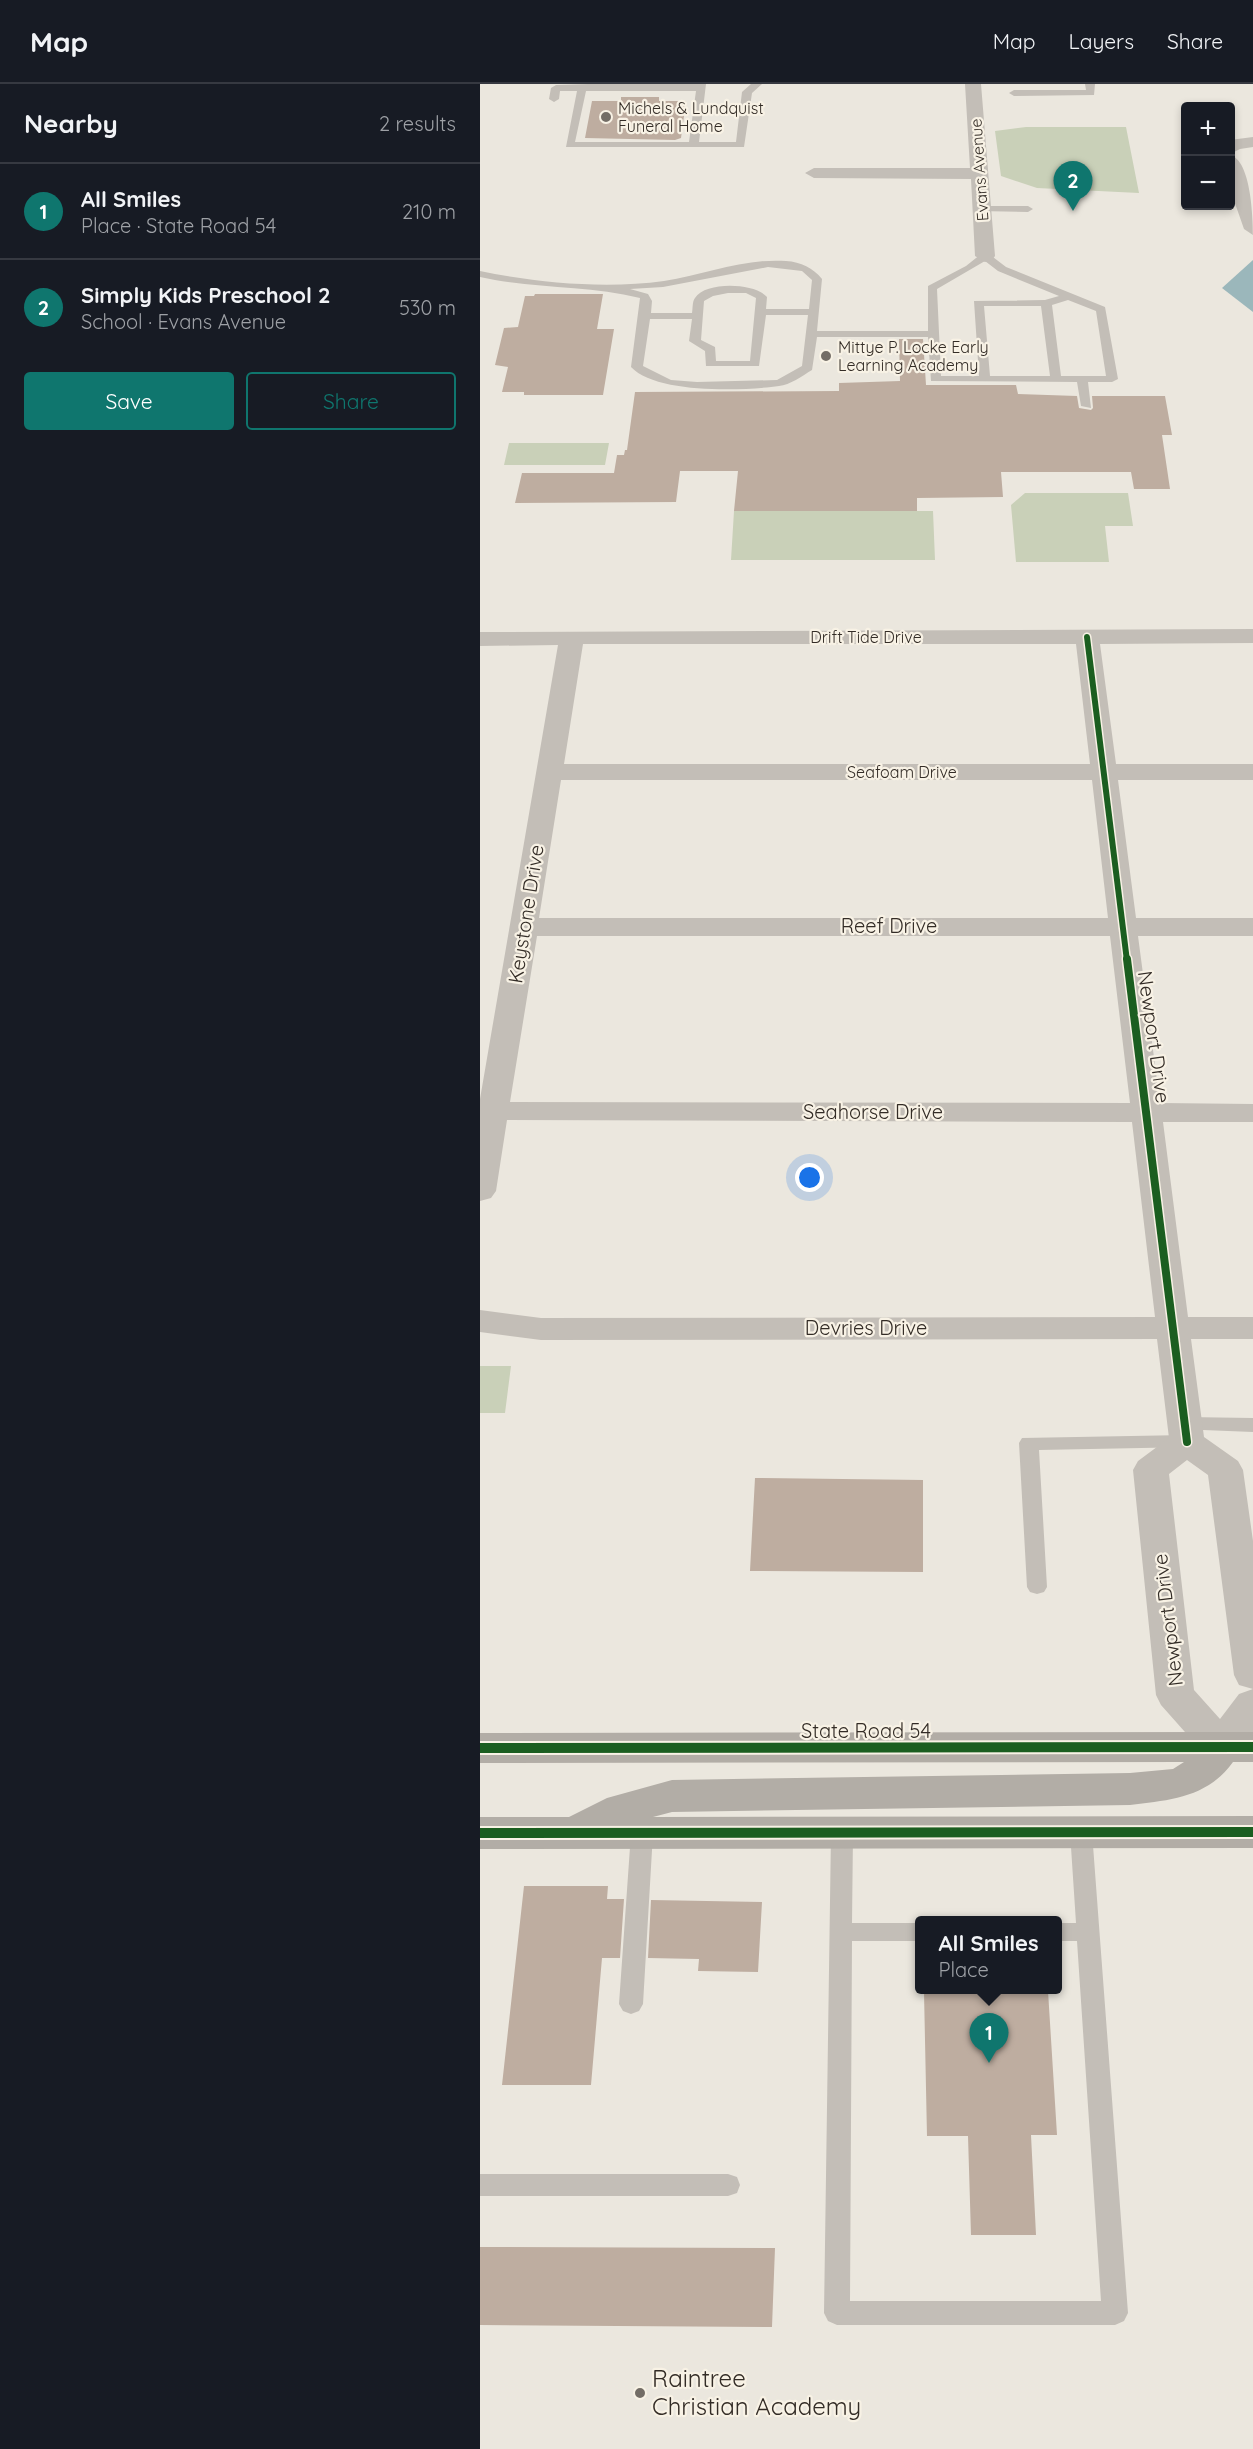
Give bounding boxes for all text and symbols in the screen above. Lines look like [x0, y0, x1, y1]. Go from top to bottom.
text: Map [30, 24, 88, 59]
text: Map [993, 28, 1036, 54]
text: Layers [1069, 28, 1134, 54]
text: Share [1167, 28, 1223, 54]
place label: Michels & Lundquist Funeral Home [618, 98, 764, 136]
map controls [1181, 102, 1235, 210]
button: + [1181, 102, 1235, 156]
text: Nearby [24, 107, 118, 140]
marker: Michels & Lundquist Funeral Home [599, 110, 613, 124]
text: 2 results [379, 111, 456, 136]
street label: Evans Avenue [965, 118, 993, 222]
button: − [1181, 156, 1235, 210]
pin: 2 [1054, 162, 1092, 211]
text: All Smiles [81, 185, 181, 213]
text: 1 [40, 199, 47, 224]
text: 210 m [402, 199, 456, 224]
text: Place · State Road 54 [81, 213, 276, 238]
text: Simply Kids Preschool 2 [81, 281, 331, 309]
text: 2 [38, 295, 49, 320]
text: 530 m [399, 295, 456, 320]
text: School · Evans Avenue [81, 309, 286, 334]
place label: Mittye P. Locke Early Learning Academy [838, 337, 989, 375]
marker: Mittye P. Locke Early Learning Academy [819, 349, 833, 363]
button: Save [24, 372, 234, 430]
button: Share [246, 372, 456, 430]
street label: Drift Tide Drive [810, 627, 922, 647]
street label: Seafoam Drive [847, 762, 957, 782]
street label: Keystone Drive [502, 843, 549, 985]
street label: Reef Drive [841, 913, 937, 938]
street label: Newport Drive [1133, 969, 1176, 1105]
street label: Seahorse Drive [803, 1099, 943, 1124]
your location [795, 1163, 824, 1192]
street label: Devries Drive [805, 1315, 927, 1340]
street label: Newport Drive [1147, 1552, 1188, 1688]
street label: State Road 54 [801, 1718, 931, 1743]
popup [915, 1916, 1062, 1994]
text: All Smiles [938, 1929, 1039, 1957]
text: Place [938, 1957, 989, 1982]
pin: 1 [970, 2014, 1008, 2063]
place label: Raintree Christian Academy [652, 2363, 861, 2421]
marker: Raintree Christian Academy [633, 2386, 647, 2400]

